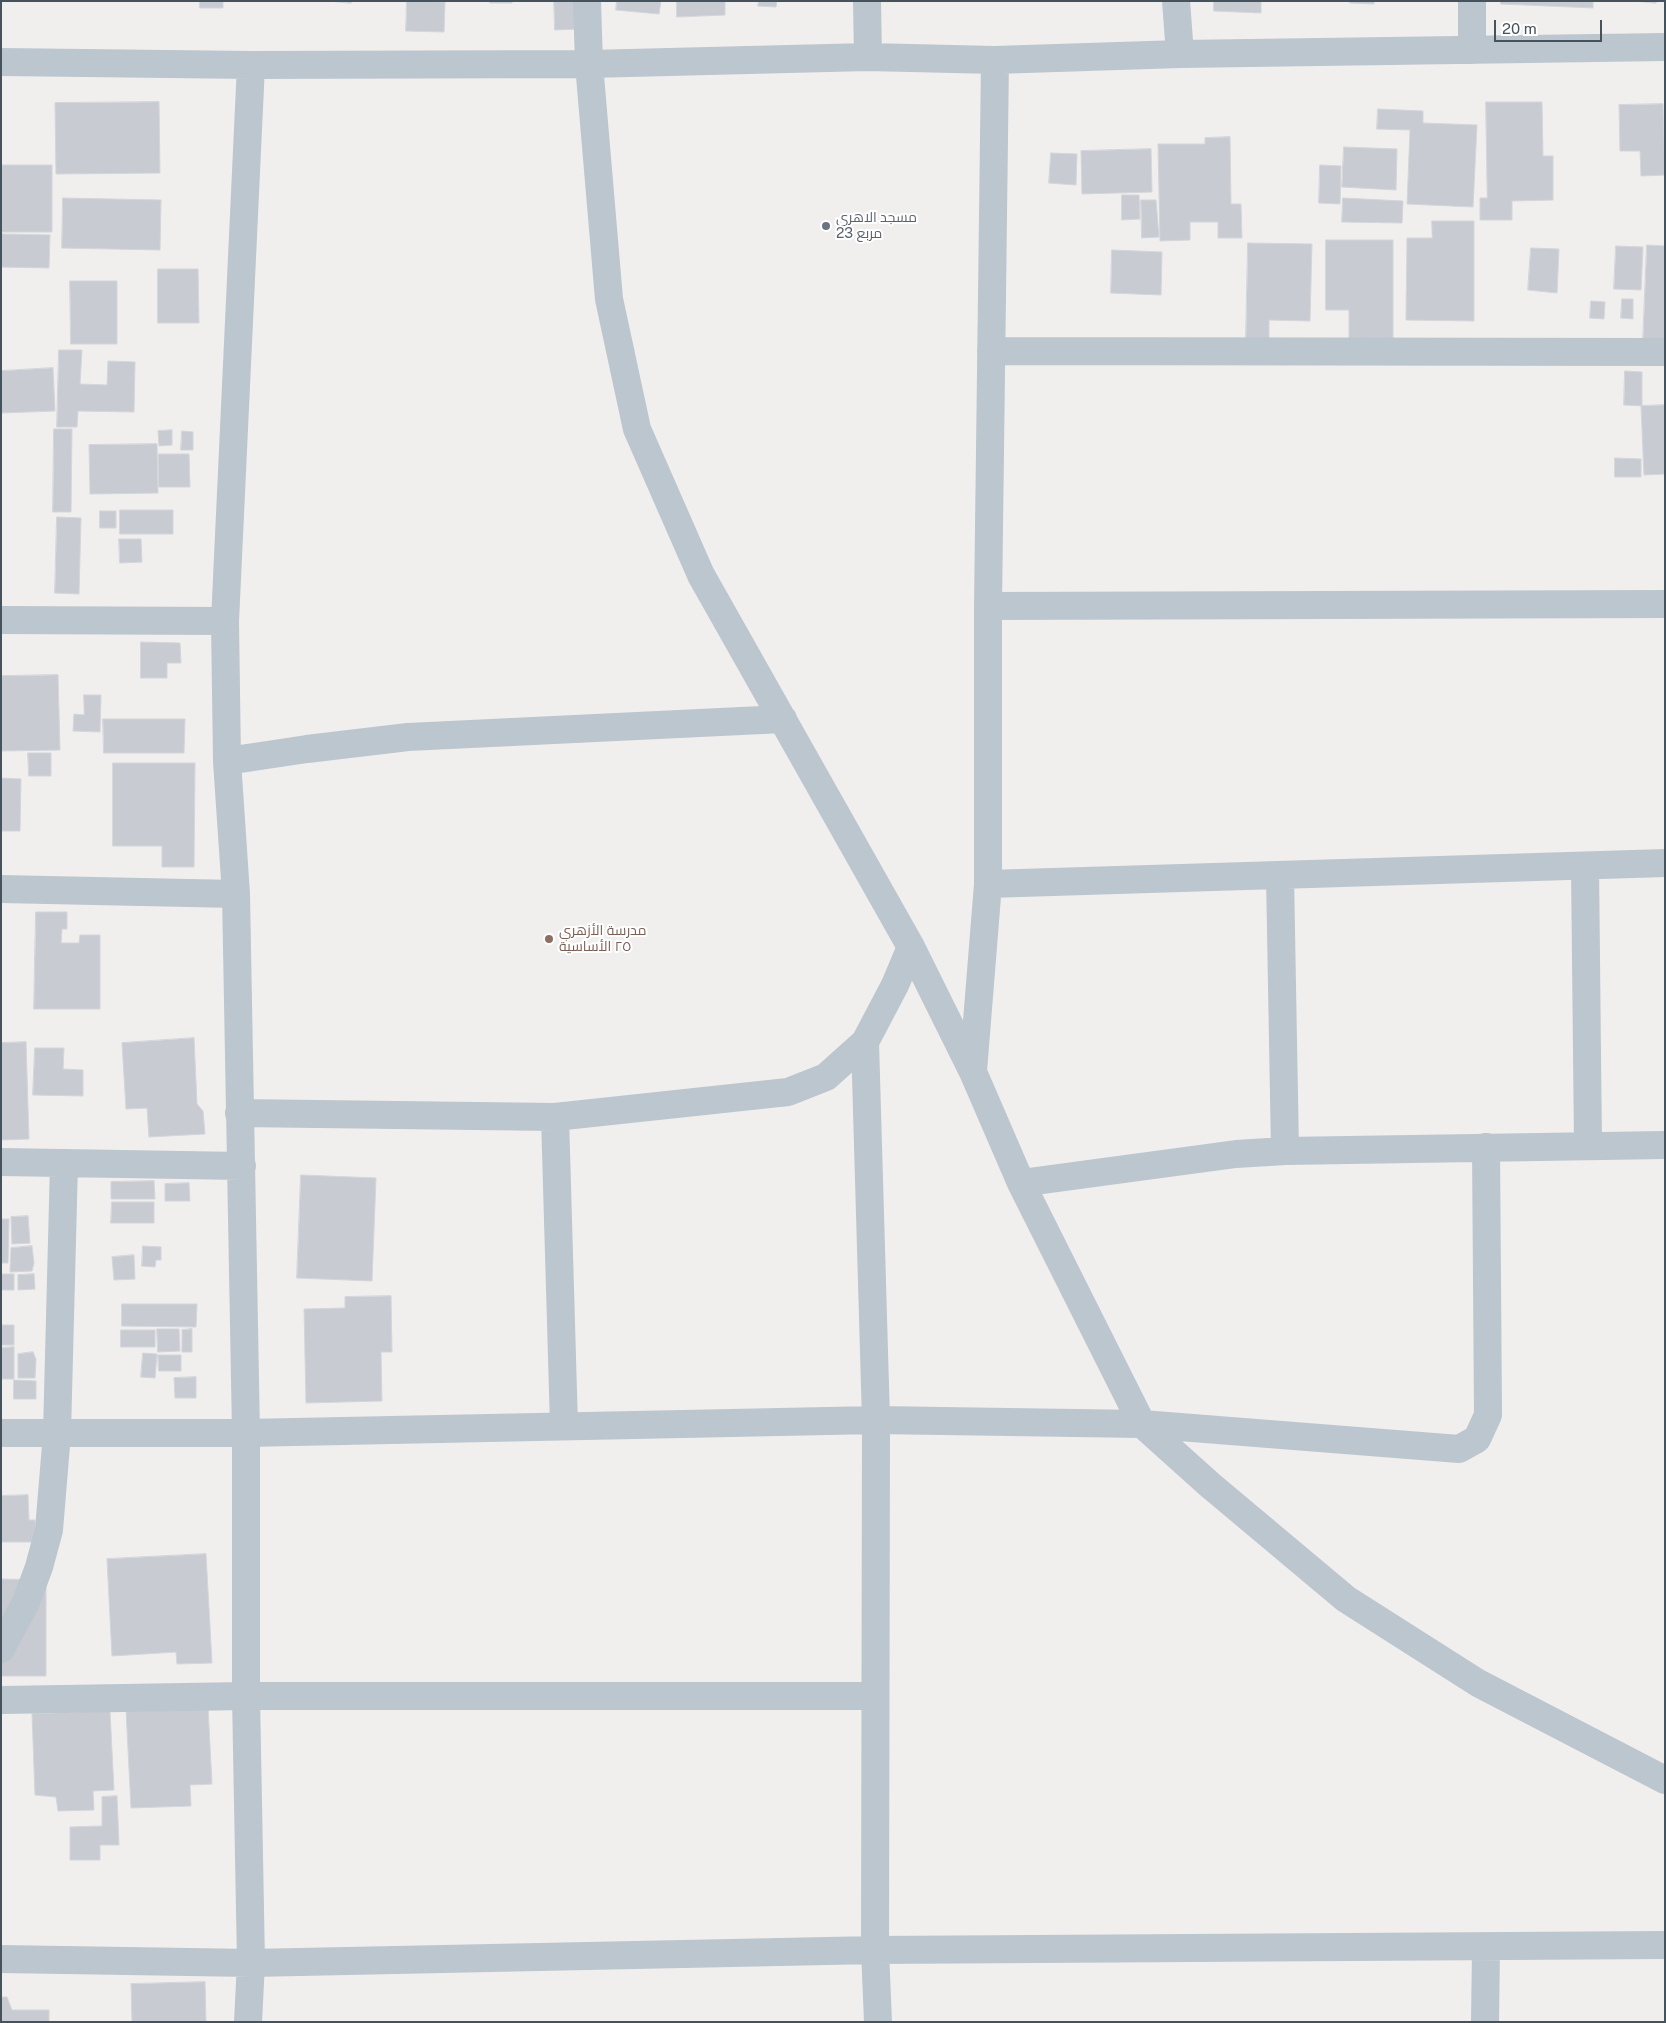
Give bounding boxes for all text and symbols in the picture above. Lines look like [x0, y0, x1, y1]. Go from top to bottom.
scale bar [1496, 10, 1604, 42]
text: 20 m [1502, 20, 1537, 37]
place label: مسجد الاهري مربع 23 [836, 210, 917, 242]
marker: مسجد الاهري مربع 23 [820, 220, 832, 232]
place label: مدرسة الأزهري ٢٥ الأساسية [559, 923, 647, 956]
marker: مدرسة الأزهري ٢٥ الأساسية [543, 933, 555, 945]

